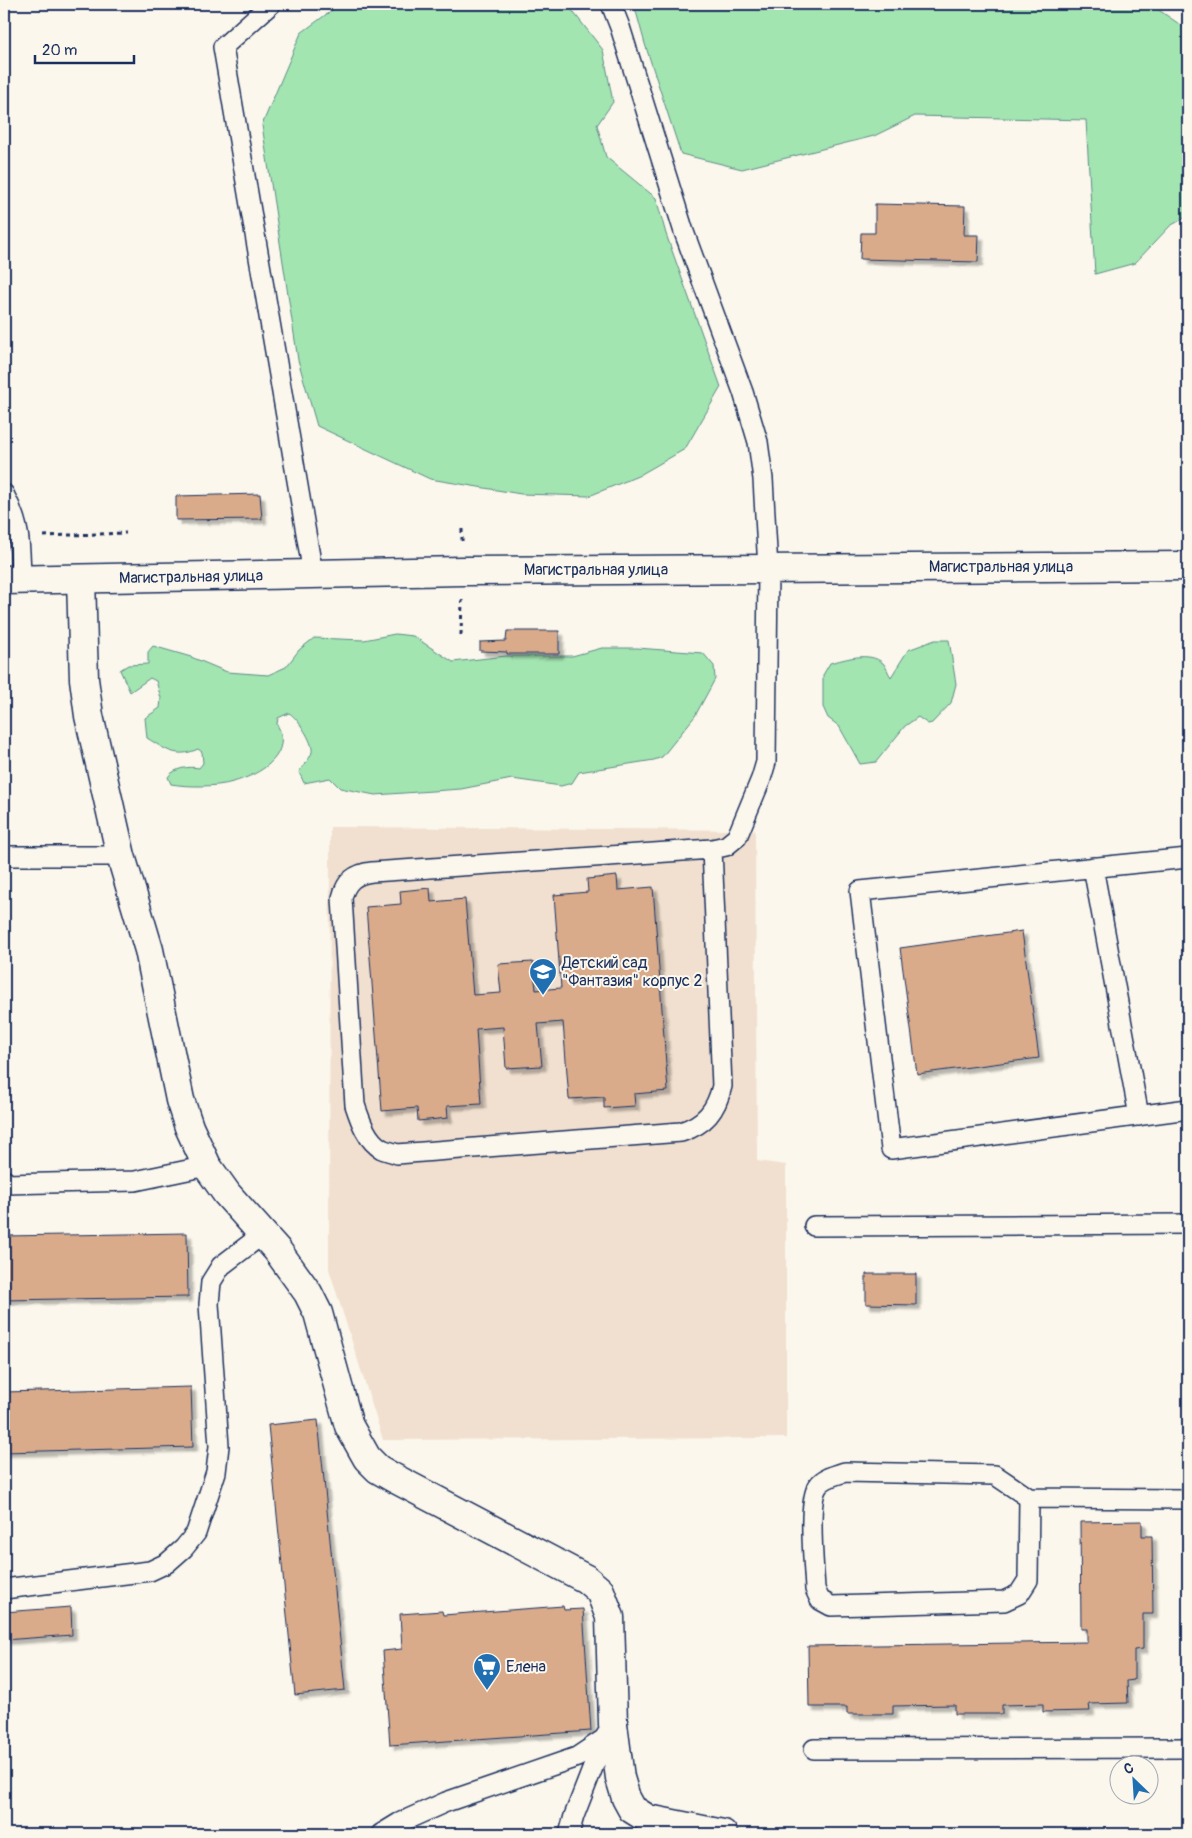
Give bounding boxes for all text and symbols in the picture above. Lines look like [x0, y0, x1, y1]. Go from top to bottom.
scale bar [35, 32, 134, 64]
text: 20 m [42, 41, 77, 60]
street label: Магистральная улица [929, 557, 1073, 577]
street label: Магистральная улица [524, 560, 668, 580]
street label: Магистральная улица [119, 566, 263, 588]
place label: Детский сад "Фантазия" корпус 2 [561, 953, 702, 991]
school or university icon: Детский сад "Фантазия" корпус 2 [528, 957, 558, 996]
supermarket icon: Елена [472, 1652, 502, 1691]
place label: Елена [506, 1657, 546, 1677]
north arrow [1110, 1756, 1160, 1806]
text: С [1121, 1759, 1137, 1778]

